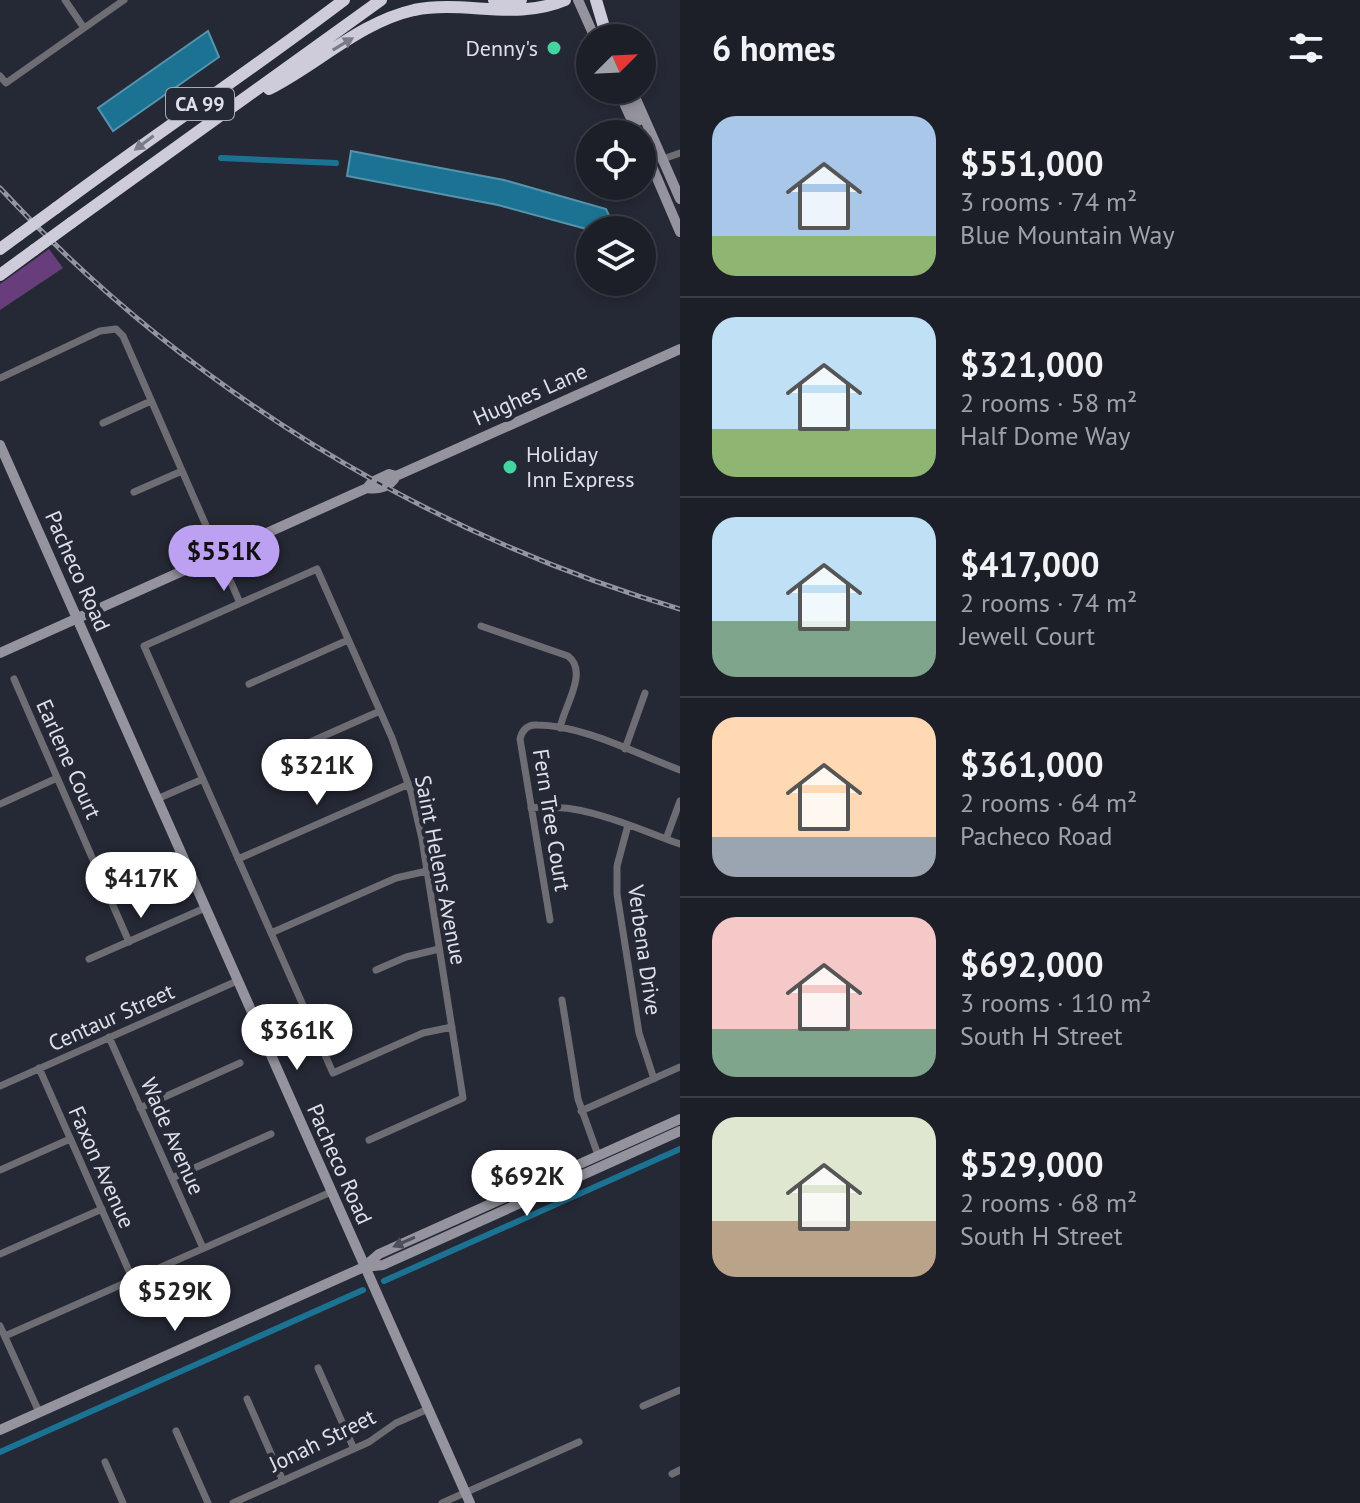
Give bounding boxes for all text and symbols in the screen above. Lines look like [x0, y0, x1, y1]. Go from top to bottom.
north arrow [576, 24, 656, 104]
map controls [576, 24, 656, 296]
text: 6 homes [712, 26, 836, 70]
icon: filters [1284, 26, 1328, 70]
place label: Denny's [465, 34, 538, 62]
one-way arrow [332, 38, 354, 52]
marker: Denny's [545, 39, 563, 57]
road number: CA 99 [166, 88, 234, 120]
button: locate [576, 120, 656, 200]
one-way arrow [133, 134, 154, 150]
text: $551,000 [960, 141, 1104, 185]
icon: home [776, 148, 872, 244]
text: 3 rooms · 74 m² [960, 185, 1137, 218]
button: layers [576, 216, 656, 296]
text: Blue Mountain Way [960, 218, 1175, 251]
text: $321,000 [960, 342, 1104, 386]
icon: home [776, 349, 872, 445]
street label: Hughes Lane [469, 356, 591, 432]
text: 2 rooms · 58 m² [960, 386, 1137, 419]
text: Half Dome Way [960, 419, 1130, 452]
place label: Holiday Inn Express [526, 440, 635, 493]
marker: Holiday Inn Express [501, 458, 519, 476]
street label: Pacheco Road [39, 506, 117, 636]
pin: $551K [168, 525, 280, 593]
text: $551K [186, 534, 262, 567]
text: $417,000 [960, 542, 1099, 586]
icon: home [776, 549, 872, 645]
text: 2 rooms · 74 m² [960, 586, 1137, 619]
text: Jewell Court [960, 619, 1095, 652]
street label: Earlene Court [30, 695, 108, 824]
pin: $321K [261, 739, 373, 807]
text: $361,000 [960, 742, 1104, 786]
street label: Fern Tree Court [527, 747, 577, 894]
text: $321K [279, 748, 355, 781]
icon: home [776, 749, 872, 845]
street label: Saint Helens Avenue [409, 773, 473, 967]
text: 2 rooms · 64 m² [960, 786, 1137, 819]
text: Pacheco Road [960, 819, 1112, 852]
pin: $417K [85, 852, 197, 920]
text: $417K [103, 861, 179, 894]
street label: Verbena Drive [622, 882, 668, 1017]
text: $692,000 [960, 942, 1104, 986]
icon: home [776, 949, 872, 1045]
street label: Centaur Street [44, 977, 179, 1057]
text: 3 rooms · 110 m² [960, 986, 1152, 1019]
pin: $361K [241, 1004, 353, 1072]
text: $361K [259, 1013, 335, 1046]
text: South H Street [960, 1019, 1123, 1052]
street label: Wade Avenue [135, 1073, 211, 1199]
street label: Pacheco Road [301, 1099, 379, 1229]
street label: Faxon Avenue [63, 1102, 141, 1232]
text: $529,000 [960, 1142, 1104, 1186]
icon: home [776, 1149, 872, 1245]
pin: $692K [471, 1150, 583, 1218]
text: $692K [489, 1159, 565, 1192]
text: 2 rooms · 68 m² [960, 1186, 1137, 1219]
text: South H Street [960, 1219, 1123, 1252]
one-way arrow [392, 1236, 416, 1249]
pin: $529K [119, 1265, 231, 1333]
text: $529K [137, 1274, 213, 1307]
street label: Jonah Street [263, 1402, 380, 1478]

